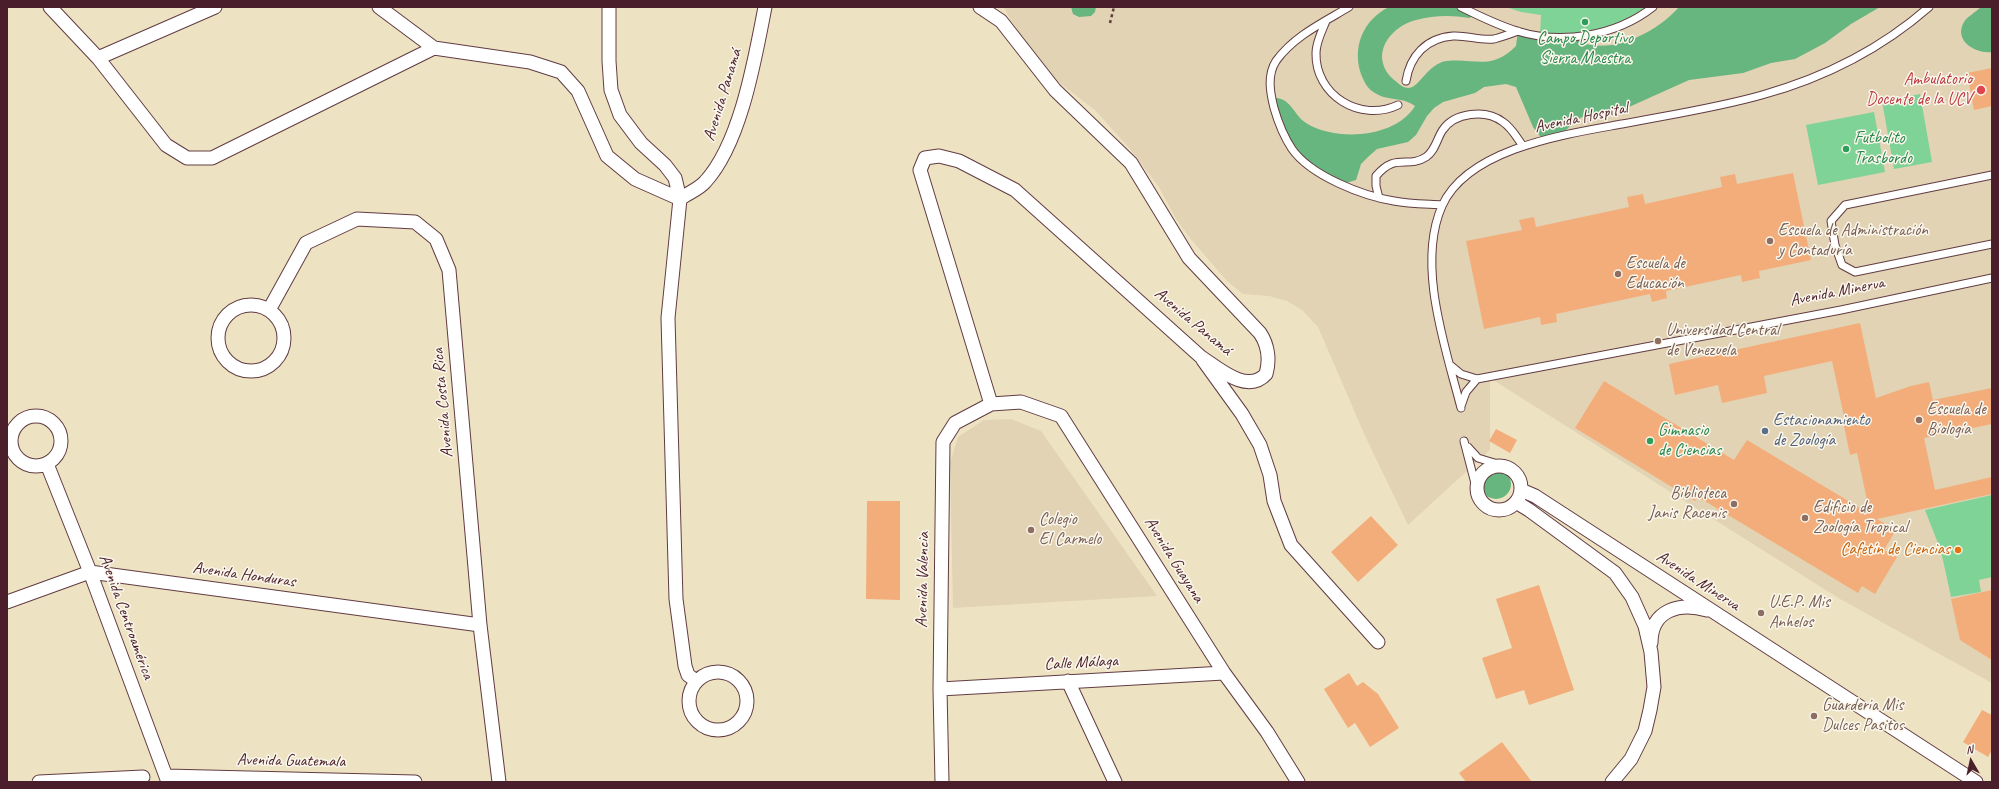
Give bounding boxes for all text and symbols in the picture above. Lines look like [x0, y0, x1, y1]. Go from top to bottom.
marker: Campo Deportivo Sierra Maestra [1580, 17, 1590, 27]
place label: Campo Deportivo Sierra Maestra [1537, 29, 1633, 69]
street label: Avenida Panamá [699, 47, 747, 143]
place label: Ambulatorio Docente de la UCV [1866, 70, 1972, 110]
marker: Ambulatorio Docente de la UCV [1975, 84, 1987, 96]
street label: Avenida Hospital [1533, 98, 1629, 138]
place label: Futbolito Trasbordo [1854, 129, 1912, 169]
marker: Futbolito Trasbordo [1841, 144, 1851, 154]
place label: Escuela de Administración y Contaduría [1778, 221, 1928, 261]
marker: Escuela de Administración y Contaduría [1765, 236, 1775, 246]
place label: Escuela de Educación [1626, 254, 1685, 294]
marker: Escuela de Educación [1613, 269, 1623, 279]
street label: Avenida Minerva [1788, 273, 1886, 311]
street label: Avenida Panamá [1150, 284, 1236, 360]
place label: Universidad Central de Venezuela [1666, 321, 1779, 361]
marker: Universidad Central de Venezuela [1653, 336, 1663, 346]
street label: Avenida Costa Rica [428, 347, 458, 459]
place label: Escuela de Biología [1927, 400, 1986, 440]
place label: Estacionamiento de Zoología [1773, 411, 1870, 451]
marker: Escuela de Biología [1914, 415, 1924, 425]
place label: Gimnasio de Ciencias [1658, 421, 1721, 461]
marker: Estacionamiento de Zoología [1760, 426, 1770, 436]
marker: Gimnasio de Ciencias [1645, 436, 1655, 446]
place label: Biblioteca Janis Racenis [1648, 484, 1726, 524]
place label: Edificio de Zoología Tropical [1813, 498, 1907, 538]
marker: Biblioteca Janis Racenis [1729, 499, 1739, 509]
place label: Colegio El Carmelo [1039, 510, 1101, 550]
street label: Avenida Guayana [1140, 513, 1208, 607]
marker: Edificio de Zoología Tropical [1800, 513, 1810, 523]
marker: Colegio El Carmelo [1026, 525, 1036, 535]
street label: Avenida Valencia [912, 532, 934, 628]
place label: Cafetín de Ciencias [1840, 540, 1950, 560]
marker: Cafetín de Ciencias [1953, 545, 1963, 555]
street label: Avenida Minerva [1652, 546, 1744, 616]
street label: Avenida Centroamérica [94, 552, 158, 682]
street label: Avenida Honduras [191, 558, 297, 592]
place label: U.E.P. Mis Anhelos [1769, 593, 1830, 633]
marker: U.E.P. Mis Anhelos [1756, 608, 1766, 618]
street label: Calle Málaga [1044, 651, 1118, 675]
place label: Guarderia Mis Dulces Pasitos [1822, 696, 1904, 736]
marker: Guarderia Mis Dulces Pasitos [1809, 711, 1819, 721]
north arrow [1951, 741, 1991, 781]
text: N [1965, 742, 1974, 757]
street label: Avenida Guatemala [237, 750, 345, 772]

